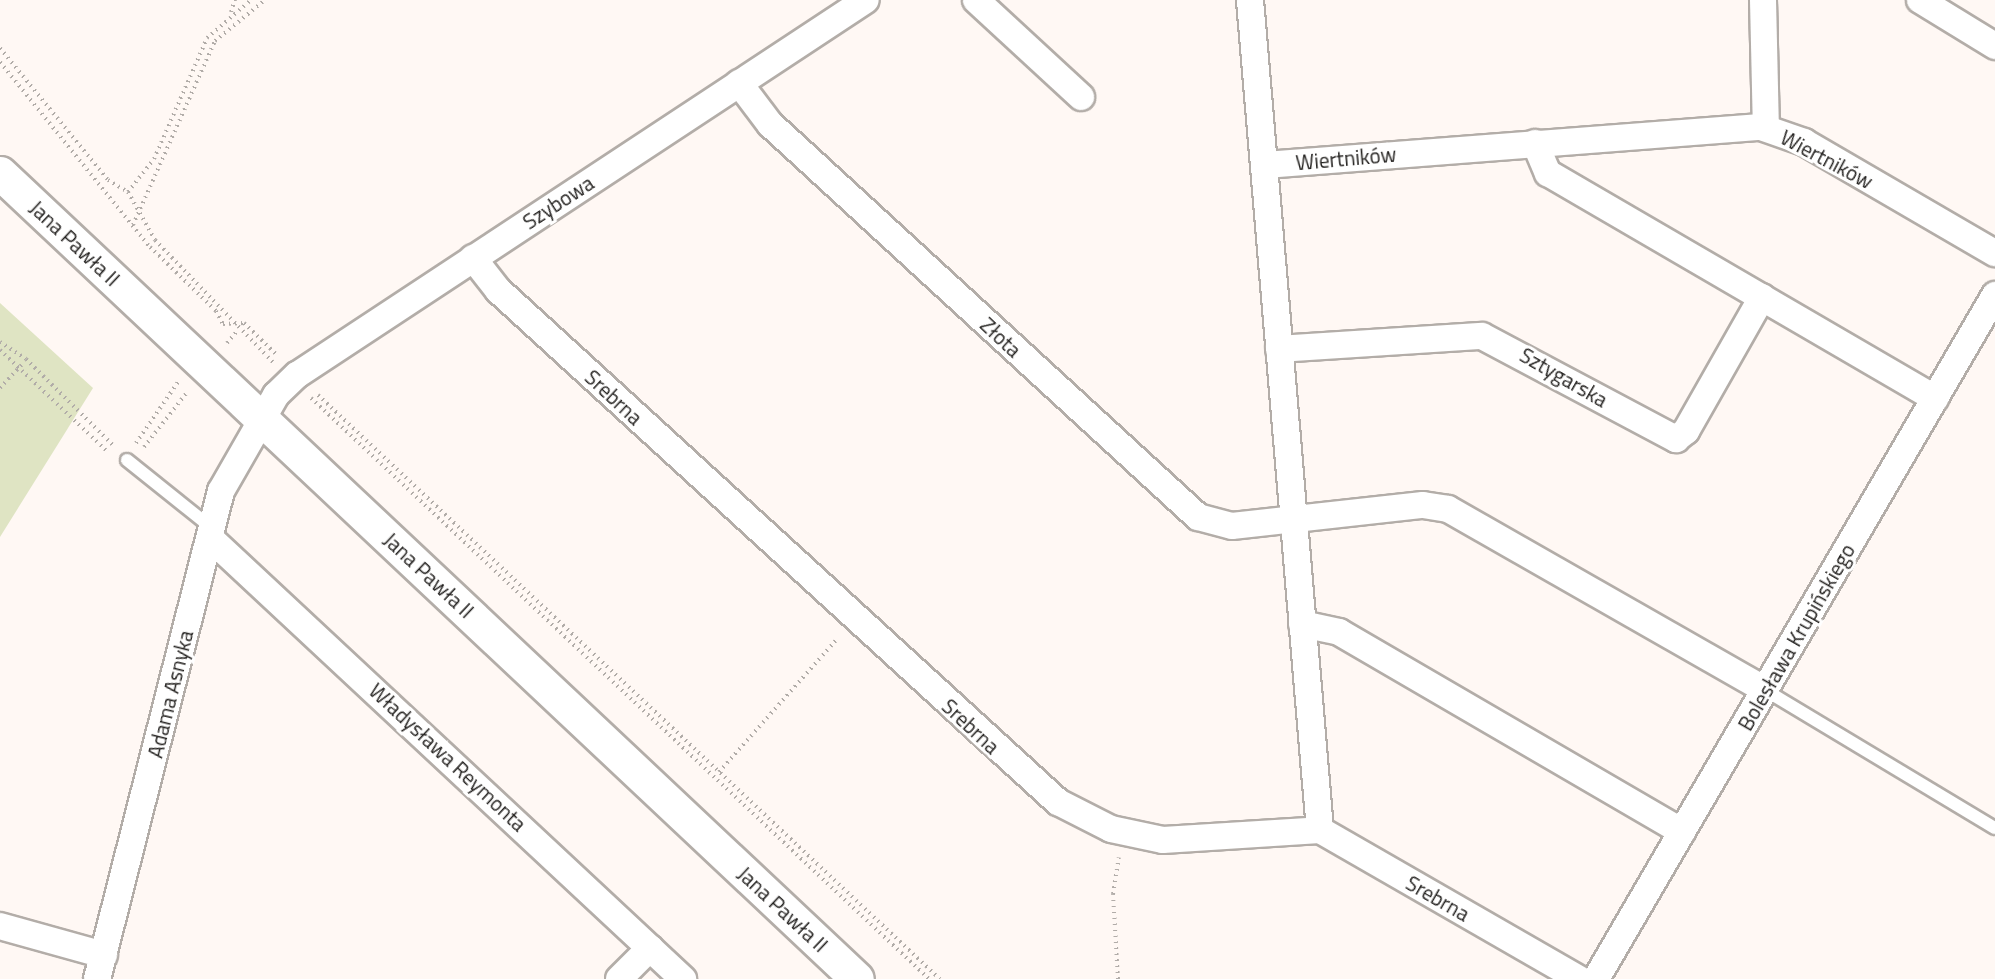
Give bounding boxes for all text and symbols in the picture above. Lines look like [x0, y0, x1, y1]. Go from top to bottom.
street label: Wiertników [1776, 124, 1878, 194]
street label: Wiertników [1295, 141, 1397, 175]
street label: Szybowa [518, 170, 598, 234]
street label: Jana Pawła II [25, 195, 125, 291]
street label: Złota [975, 312, 1027, 362]
street label: Sztygarska [1516, 342, 1612, 412]
street label: Srebrna [580, 364, 648, 430]
street label: Jana Pawła II [379, 527, 479, 623]
street label: Bolesława Krupińskiego [1732, 539, 1860, 735]
street label: Adama Asnyka [142, 627, 198, 761]
street label: Władysława Reymonta [364, 678, 532, 836]
street label: Srebrna [937, 693, 1005, 759]
street label: Jana Pawła II [733, 861, 833, 957]
street label: Srebrna [1402, 870, 1474, 926]

